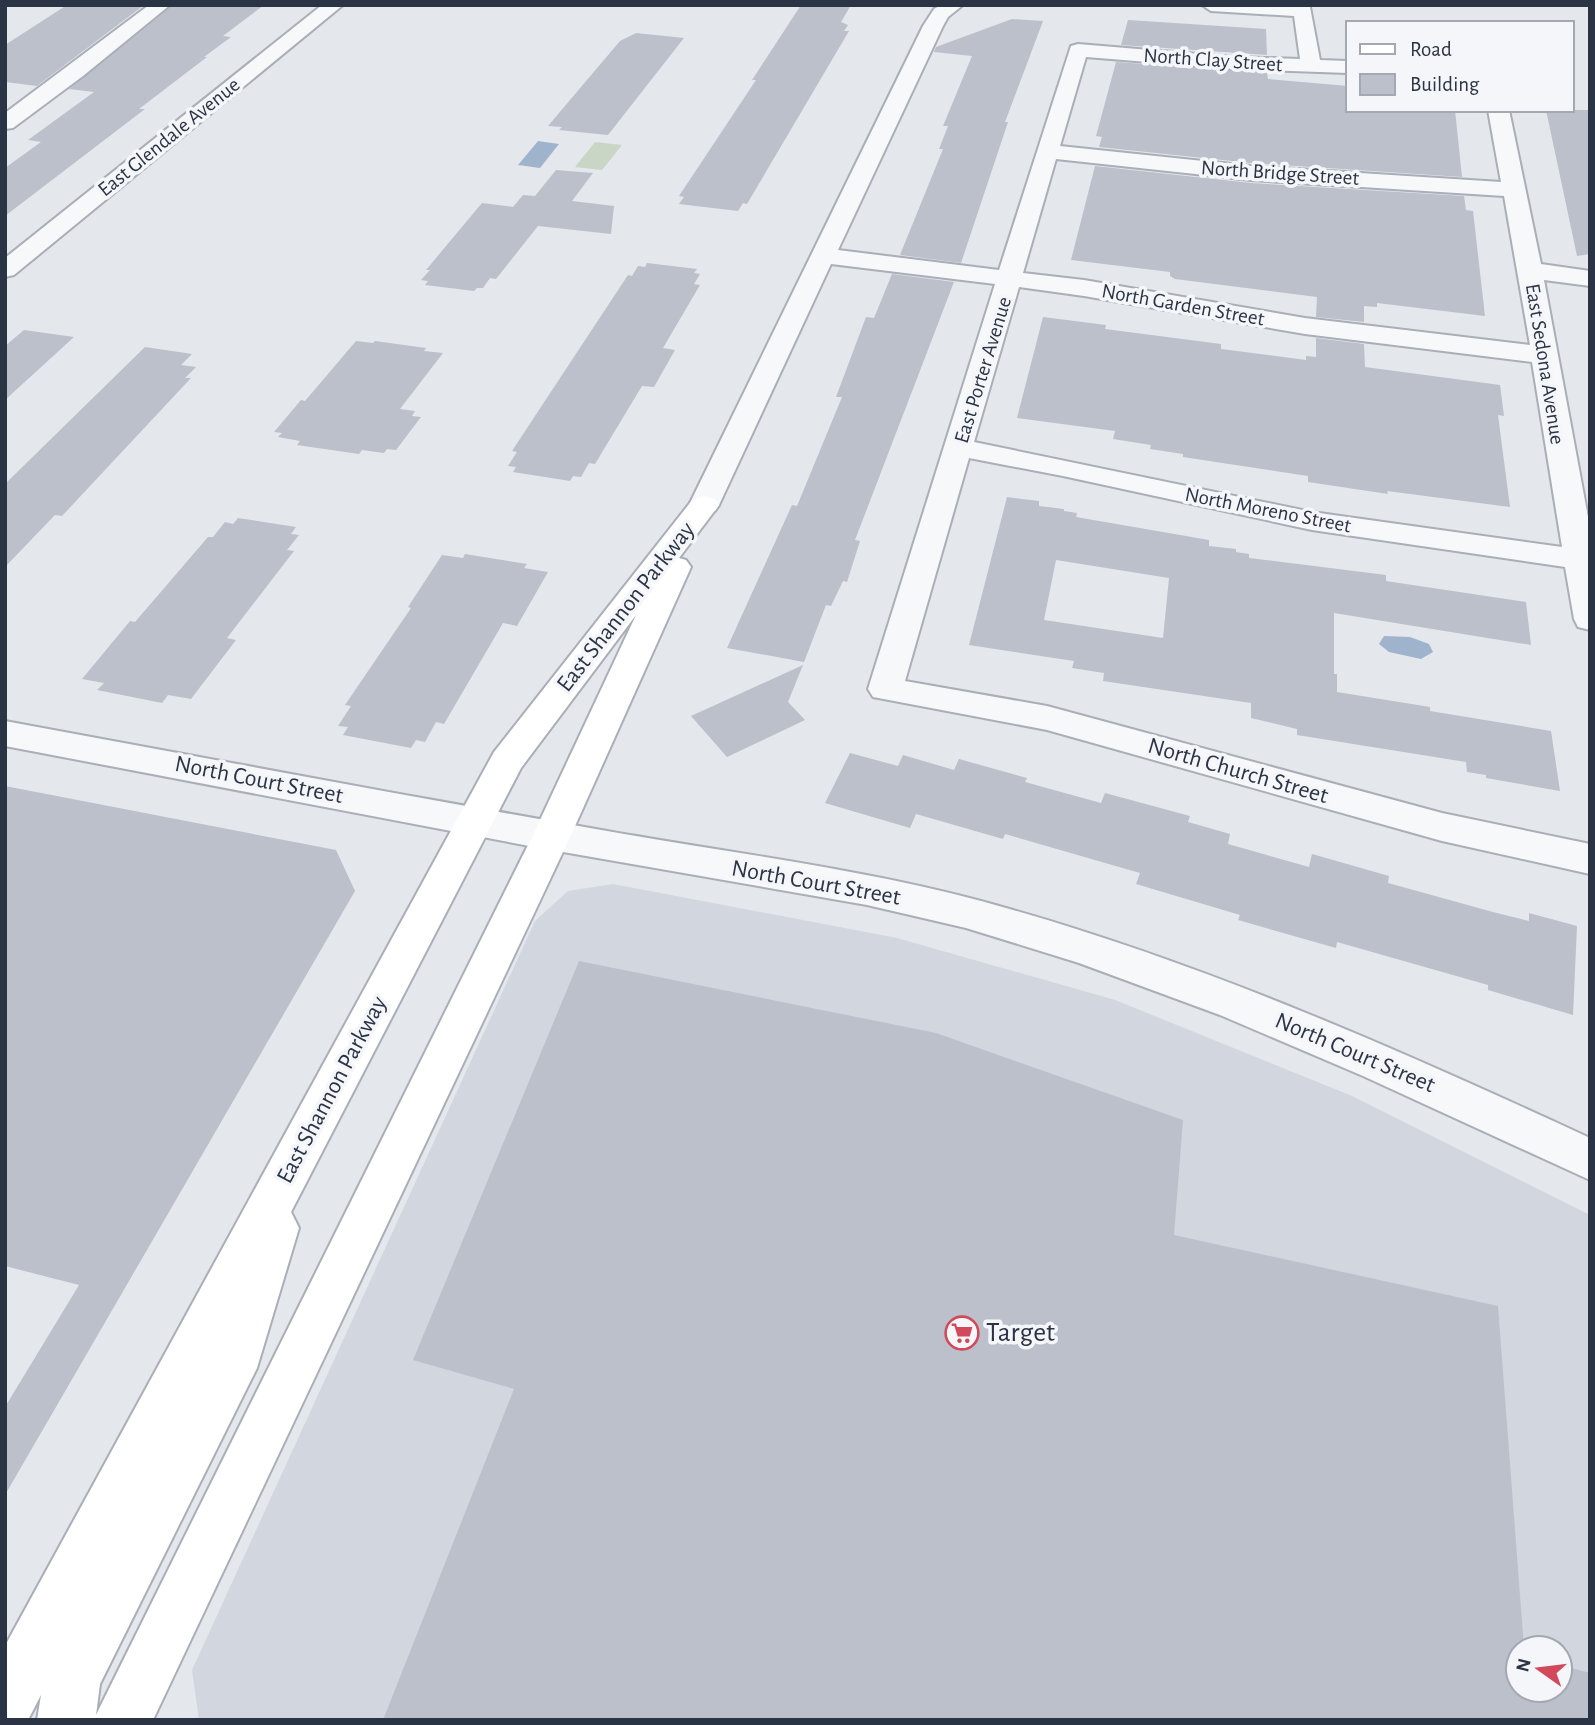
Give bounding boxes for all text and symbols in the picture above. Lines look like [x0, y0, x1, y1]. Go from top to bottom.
legend [1346, 21, 1574, 112]
text: Road [1410, 39, 1452, 60]
street label: North Clay Street [1143, 45, 1284, 75]
street label: East Glendale Avenue [94, 74, 244, 200]
text: Building [1410, 74, 1480, 95]
street label: North Bridge Street [1200, 157, 1360, 189]
street label: North Garden Street [1100, 280, 1266, 330]
street label: East Sedona Avenue [1522, 282, 1568, 446]
street label: East Porter Avenue [951, 294, 1015, 446]
street label: North Moreno Street [1183, 484, 1353, 536]
street label: East Shannon Parkway [553, 518, 699, 696]
street label: North Church Street [1145, 734, 1331, 808]
street label: North Court Street [173, 752, 346, 808]
street label: North Court Street [730, 856, 903, 910]
street label: East Shannon Parkway [273, 993, 391, 1187]
street label: North Court Street [1272, 1009, 1439, 1098]
supermarket icon: Target [943, 1314, 981, 1352]
place label: Target [986, 1319, 1055, 1347]
north arrow [1504, 1634, 1574, 1704]
text: N [1513, 1657, 1535, 1674]

